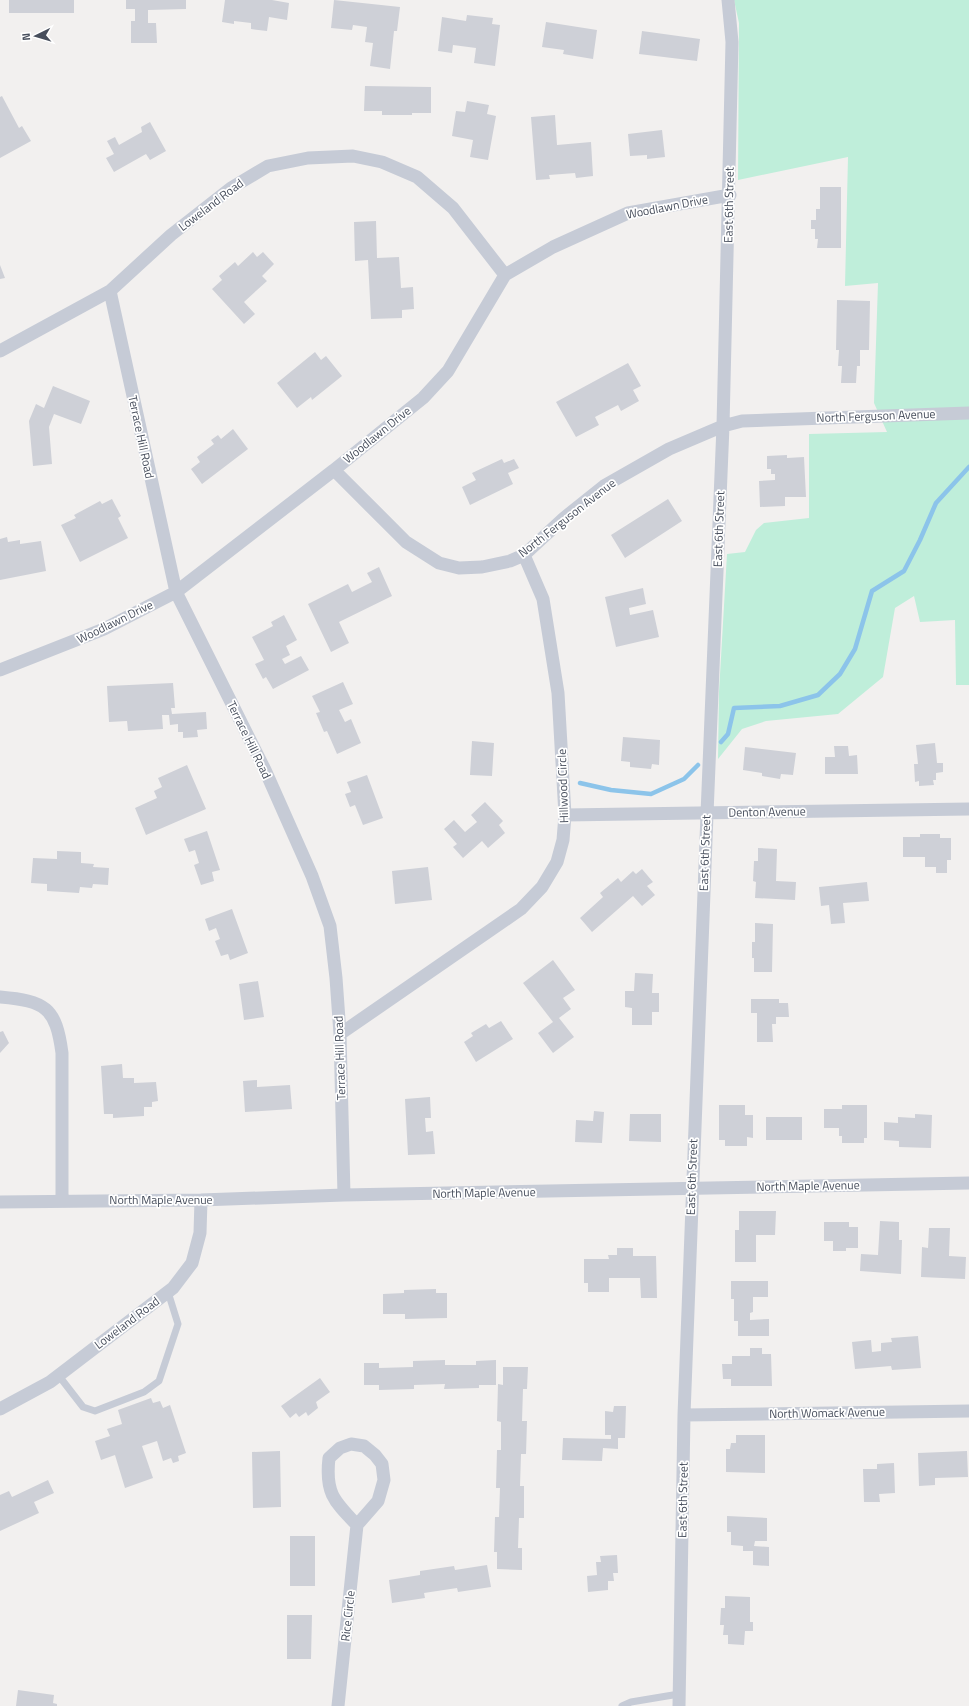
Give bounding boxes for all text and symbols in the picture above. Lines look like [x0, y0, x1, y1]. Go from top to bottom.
north arrow [16, 16, 56, 56]
text: N [18, 32, 34, 41]
street label: East 6th Street [718, 166, 739, 243]
street label: Loweland Road [174, 174, 247, 235]
street label: Woodlawn Drive [625, 189, 709, 224]
street label: Terrace Hill Road [123, 394, 160, 480]
street label: Woodlawn Drive [339, 401, 415, 468]
street label: North Ferguson Avenue [816, 404, 936, 427]
street label: North Ferguson Avenue [514, 473, 619, 562]
street label: East 6th Street [708, 490, 729, 567]
street label: Woodlawn Drive [73, 595, 156, 648]
street label: Terrace Hill Road [222, 698, 276, 782]
street label: Hillwood Circle [552, 749, 573, 823]
street label: Denton Avenue [728, 801, 806, 822]
street label: East 6th Street [694, 814, 715, 891]
street label: Terrace Hill Road [329, 1016, 350, 1101]
street label: East 6th Street [681, 1138, 702, 1215]
street label: North Maple Avenue [756, 1175, 860, 1196]
street label: North Maple Avenue [432, 1182, 536, 1203]
street label: North Maple Avenue [109, 1190, 213, 1209]
street label: Loweland Road [90, 1292, 163, 1353]
street label: North Womack Avenue [769, 1402, 885, 1423]
street label: East 6th Street [672, 1461, 693, 1538]
street label: Rice Circle [335, 1590, 360, 1642]

